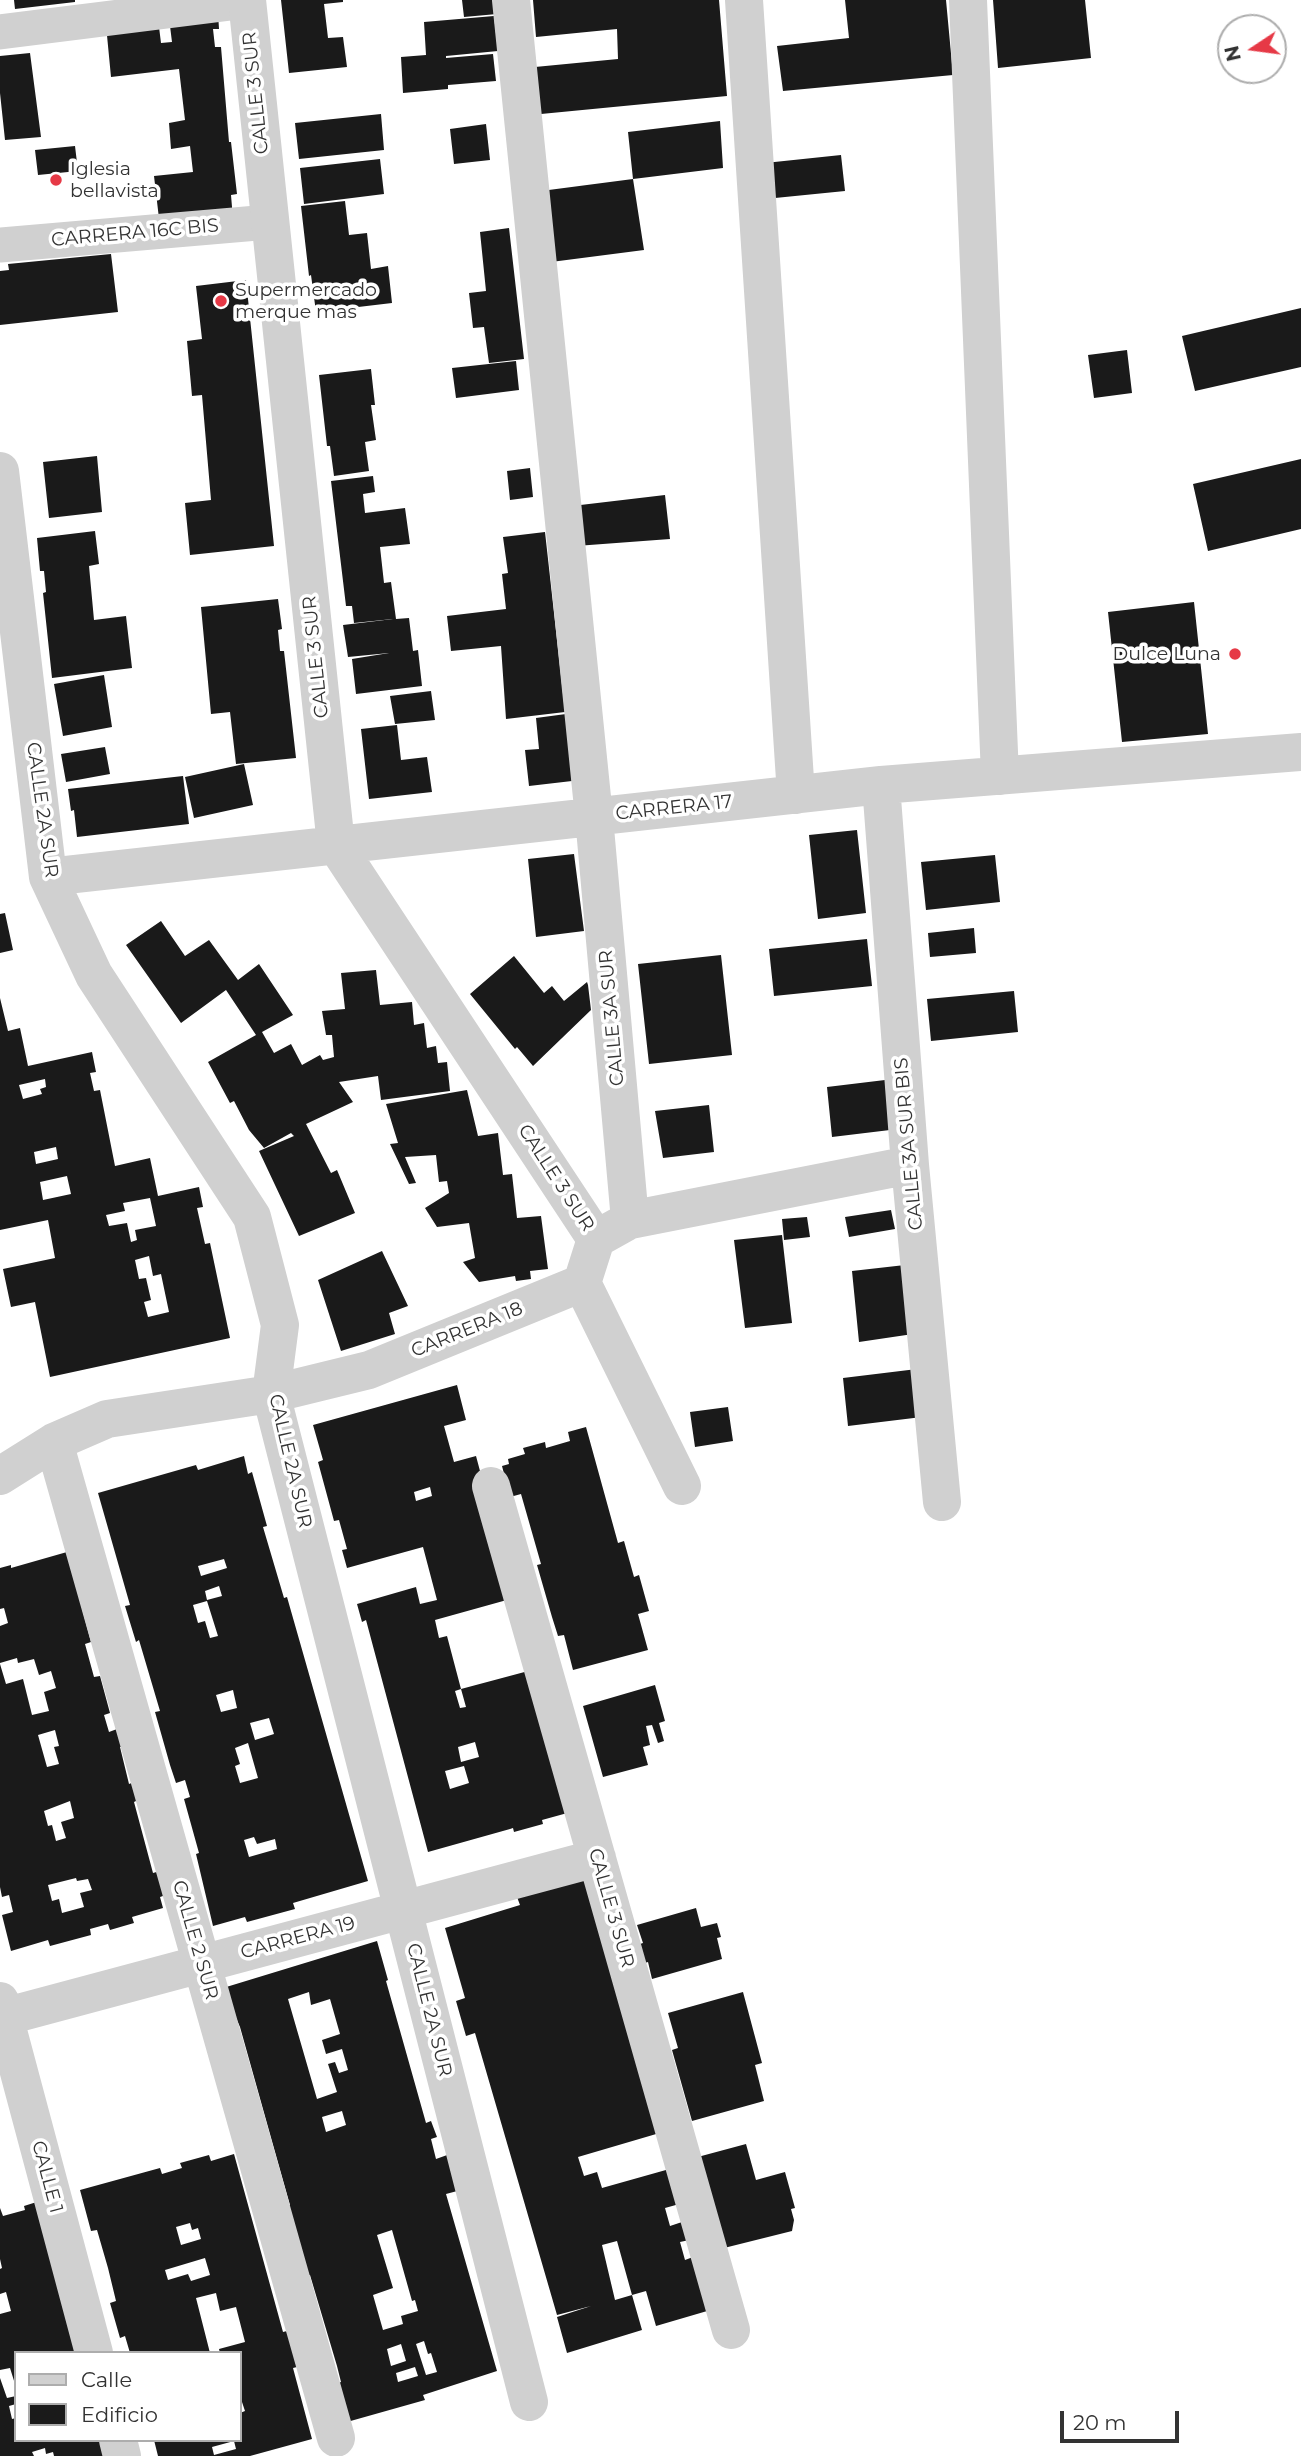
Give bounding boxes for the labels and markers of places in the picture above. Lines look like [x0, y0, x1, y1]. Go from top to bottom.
place label: Iglesia bellavista [70, 158, 159, 202]
marker: Iglesia bellavista [48, 172, 64, 188]
place label: Supermercado merque mas [235, 279, 377, 323]
marker: Supermercado merque mas [213, 293, 229, 309]
place label: Dulce Luna [1113, 643, 1221, 665]
marker: Dulce Luna [1227, 646, 1243, 662]

